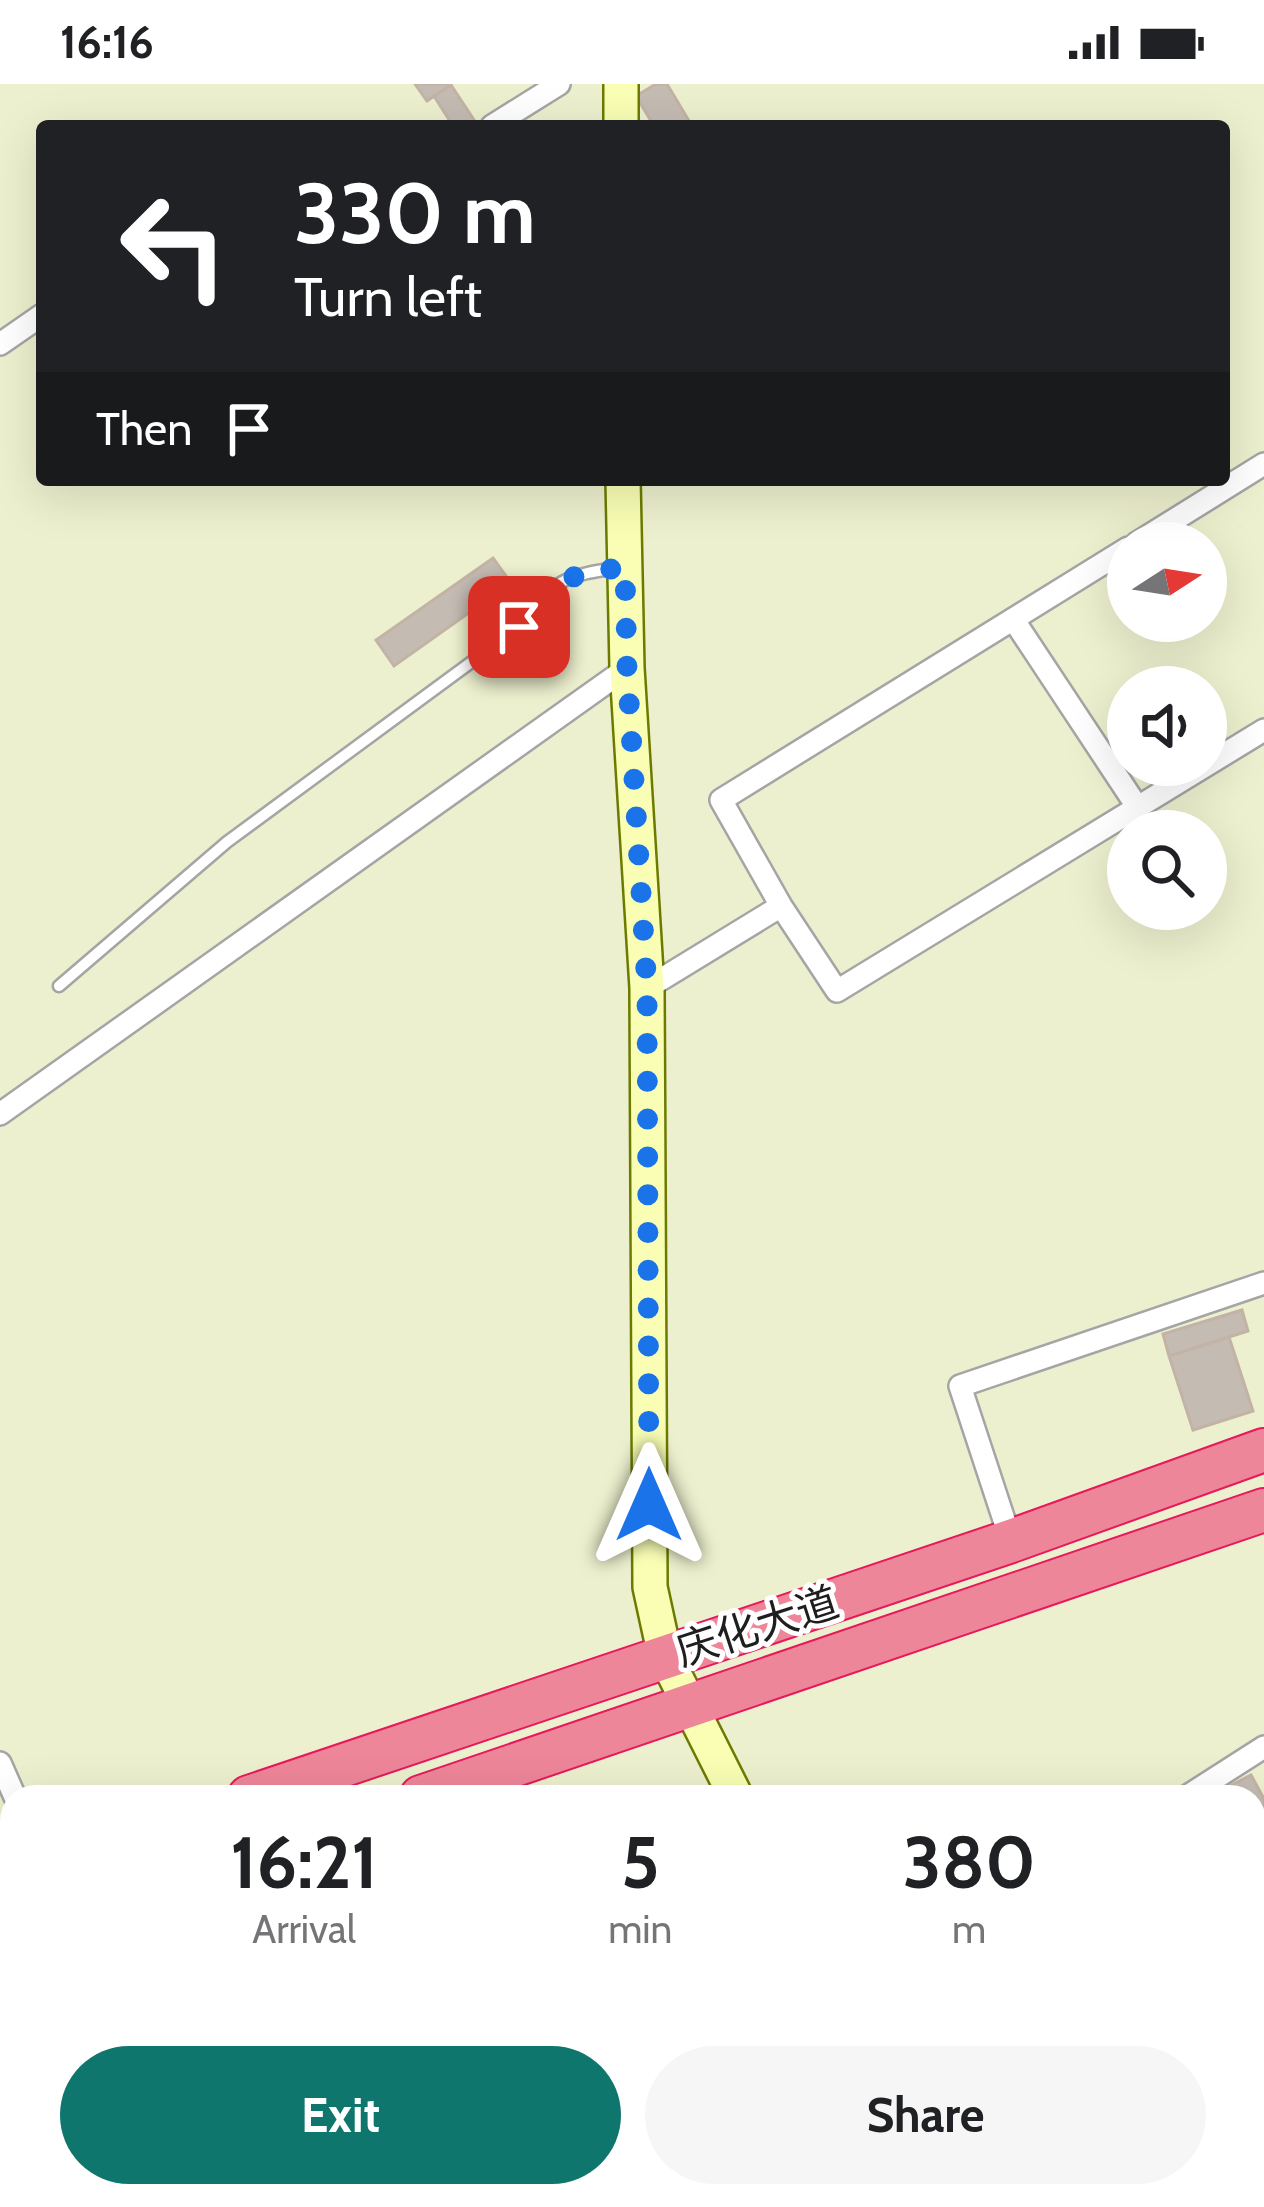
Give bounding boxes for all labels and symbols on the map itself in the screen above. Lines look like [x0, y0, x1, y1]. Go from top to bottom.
north arrow [1107, 522, 1227, 642]
pin [468, 576, 570, 678]
position arrow [586, 1442, 712, 1568]
street label: 庆化大道 [669, 1575, 845, 1677]

